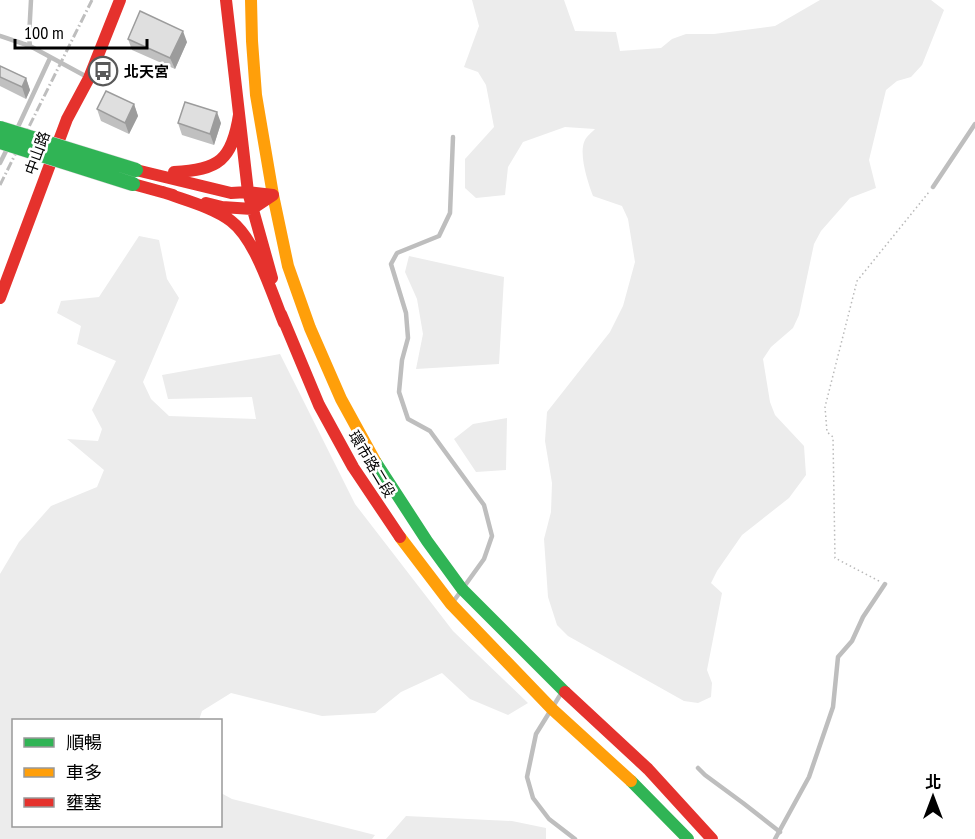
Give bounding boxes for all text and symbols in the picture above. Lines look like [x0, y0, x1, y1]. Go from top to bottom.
scale bar [15, 12, 147, 50]
text: 100 m [24, 21, 64, 44]
bus stop icon: 北天宮 [87, 55, 119, 87]
place label: 北天宮 [124, 62, 169, 81]
street label: 中山路 [20, 129, 54, 177]
street label: 環市路二段 [345, 427, 399, 501]
legend [12, 719, 222, 827]
text: 順暢 [66, 731, 102, 754]
text: 車多 [66, 761, 102, 784]
north arrow [903, 767, 963, 827]
text: 北 [925, 772, 941, 792]
text: 壅塞 [66, 791, 102, 814]

